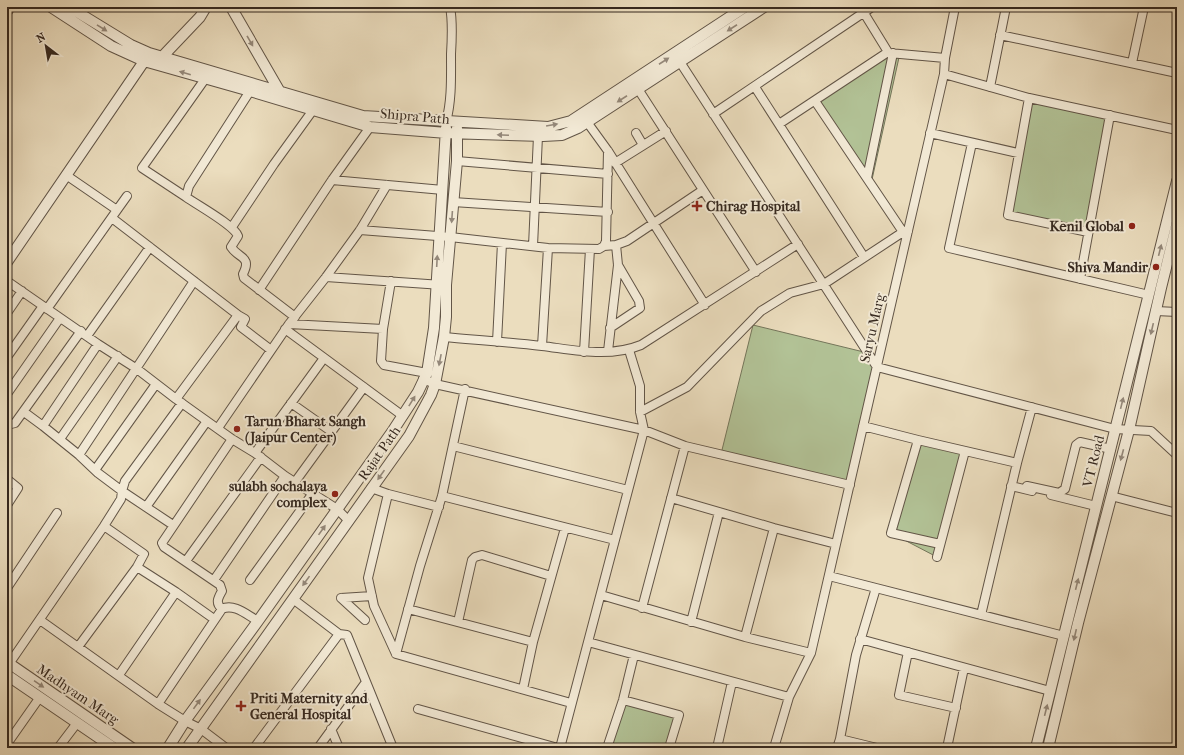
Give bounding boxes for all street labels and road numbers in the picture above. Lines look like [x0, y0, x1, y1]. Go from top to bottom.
street label: Shipra Path [379, 105, 451, 128]
street label: Saryu Marg [856, 291, 889, 364]
street label: Rajat Path [355, 423, 404, 484]
street label: VT Road [1079, 433, 1108, 490]
street label: Madhyam Marg [33, 661, 122, 728]

